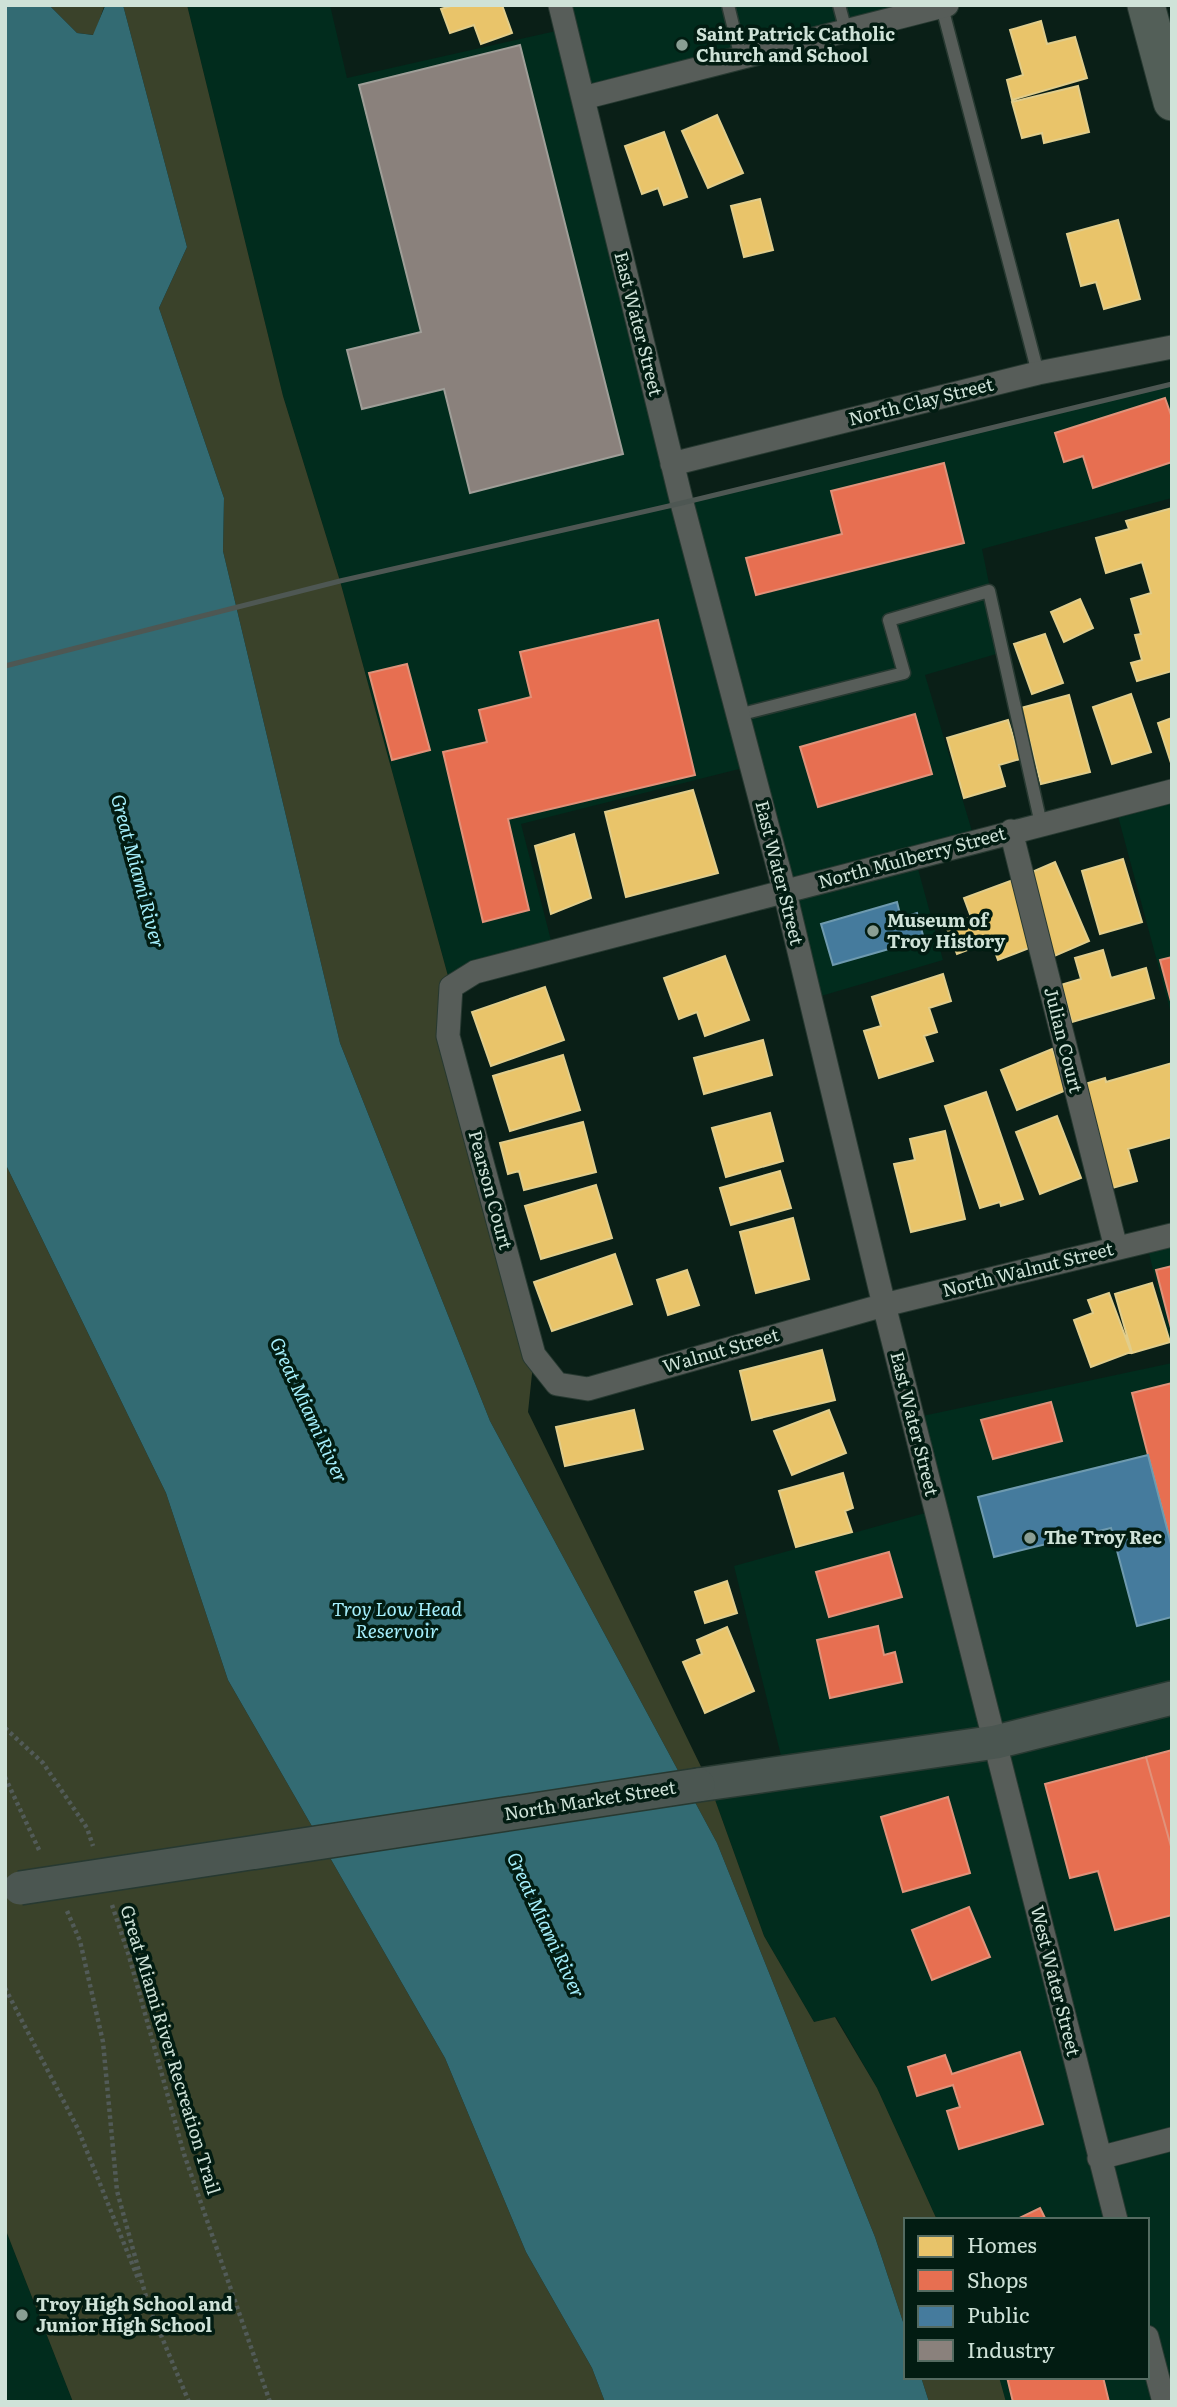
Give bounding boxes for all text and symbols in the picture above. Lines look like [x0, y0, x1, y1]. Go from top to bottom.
place label: Saint Patrick Catholic Church and School [696, 20, 895, 68]
marker: Saint Patrick Catholic Church and School [674, 37, 690, 53]
street label: East Water Street [608, 248, 671, 400]
street label: North Clay Street [845, 369, 997, 432]
water label: Great Miami River [105, 791, 173, 951]
street label: East Water Street [749, 797, 812, 949]
street label: North Mulberry Street [815, 818, 1009, 895]
place label: Museum of Troy History [887, 906, 1005, 954]
marker: Museum of Troy History [865, 923, 881, 939]
street label: Julian Court [1038, 984, 1091, 1096]
street label: Pearson Court [463, 1127, 521, 1253]
street label: North Walnut Street [939, 1234, 1117, 1303]
street label: Walnut Street [659, 1320, 783, 1379]
water label: Great Miami River [264, 1332, 356, 1487]
street label: East Water Street [884, 1348, 947, 1500]
place label: The Troy Rec [1044, 1523, 1162, 1550]
marker: The Troy Rec [1022, 1530, 1038, 1546]
water label: Troy Low Head Reservoir [332, 1594, 462, 1644]
street label: North Market Street [502, 1773, 678, 1826]
water label: Great Miami River [501, 1847, 593, 2002]
street label: Great Miami River Recreation Trail [114, 1901, 228, 2198]
street label: West Water Street [1025, 1902, 1088, 2060]
legend [904, 2218, 1149, 2379]
text: Homes [967, 2228, 1037, 2259]
text: Shops [967, 2263, 1028, 2294]
place label: Troy High School and Junior High School [36, 2290, 233, 2338]
text: Public [967, 2298, 1029, 2329]
marker: Troy High School and Junior High School [14, 2307, 30, 2323]
text: Industry [967, 2333, 1055, 2364]

